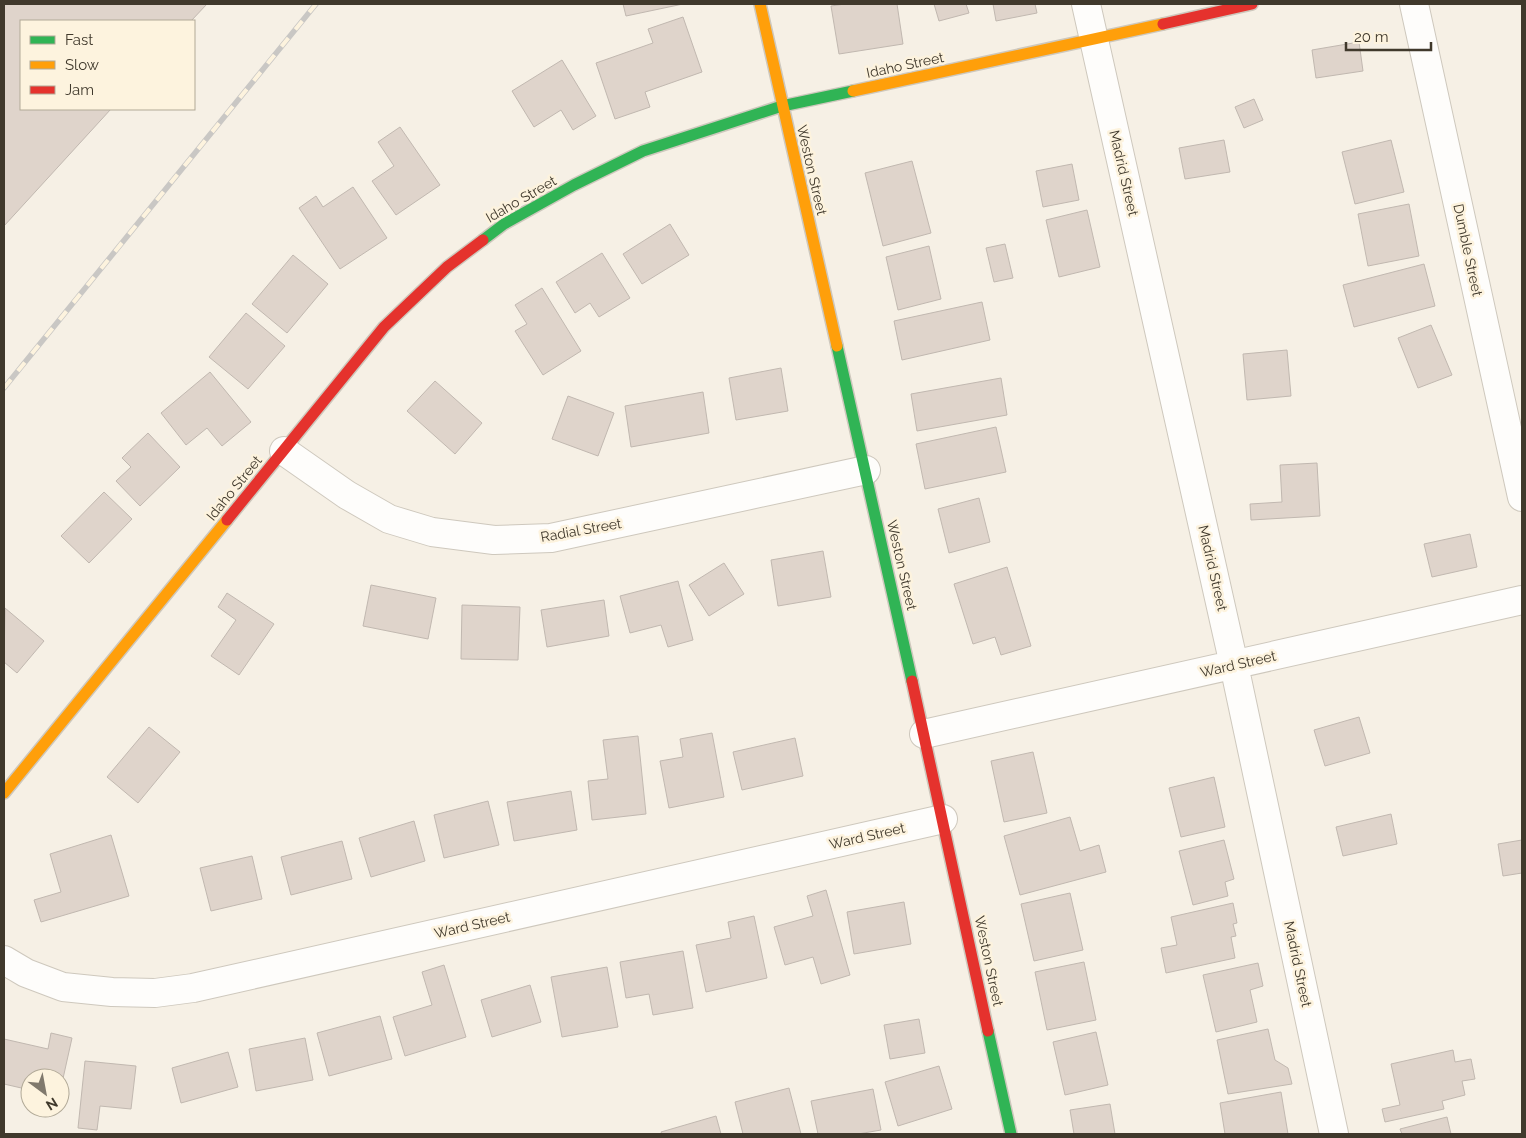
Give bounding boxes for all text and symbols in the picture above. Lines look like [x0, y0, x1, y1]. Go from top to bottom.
legend [20, 20, 195, 110]
scale bar [1346, 20, 1431, 52]
text: 20 m [1354, 28, 1389, 46]
text: Fast [65, 31, 93, 49]
street label: Idaho Street [865, 49, 945, 81]
text: Slow [65, 56, 99, 74]
text: Jam [65, 81, 94, 99]
street label: Weston Street [794, 123, 830, 217]
street label: Madrid Street [1106, 129, 1142, 218]
street label: Idaho Street [483, 172, 559, 226]
street label: Dumble Street [1450, 202, 1486, 298]
street label: Idaho Street [203, 452, 265, 524]
street label: Radial Street [539, 515, 623, 545]
street label: Weston Street [884, 518, 920, 612]
street label: Madrid Street [1195, 524, 1231, 613]
street label: Ward Street [1199, 647, 1278, 680]
street label: Ward Street [828, 819, 907, 852]
street label: Ward Street [433, 908, 512, 941]
street label: Weston Street [972, 914, 1006, 1008]
street label: Madrid Street [1281, 919, 1315, 1009]
north arrow [20, 1068, 70, 1118]
text: N [43, 1094, 61, 1114]

